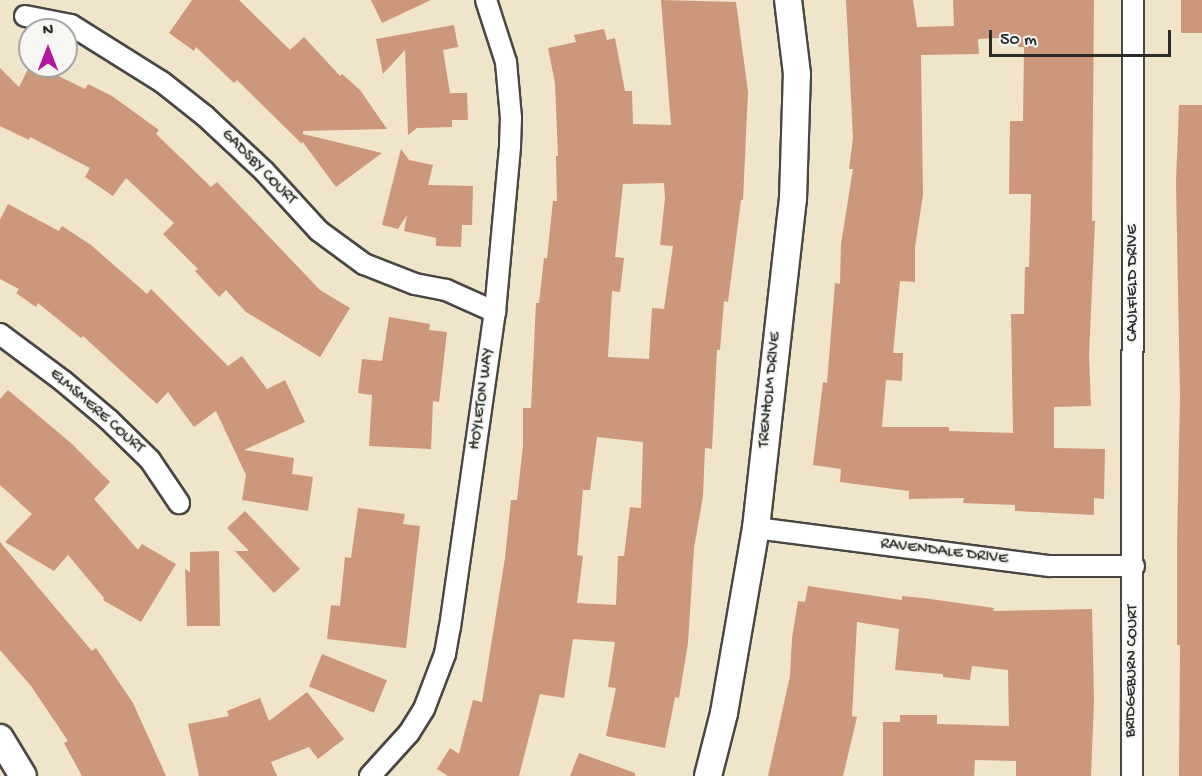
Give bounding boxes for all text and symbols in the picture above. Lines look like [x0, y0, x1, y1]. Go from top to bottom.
north arrow [18, 18, 78, 78]
scale bar [992, 18, 1174, 56]
text: N [43, 22, 53, 41]
text: 50 m [1000, 30, 1037, 51]
street label: GADSBY COURT [216, 126, 300, 210]
street label: CAULFIELD DRIVE [1124, 225, 1144, 341]
street label: TRENHOLM DRIVE [755, 331, 787, 449]
street label: HOYLETON WAY [466, 347, 500, 451]
street label: ELMSMERE COURT [45, 366, 147, 458]
street label: RAVENDALE DRIVE [879, 536, 1009, 570]
street label: BRIDGEBURN COURT [1122, 604, 1144, 738]

